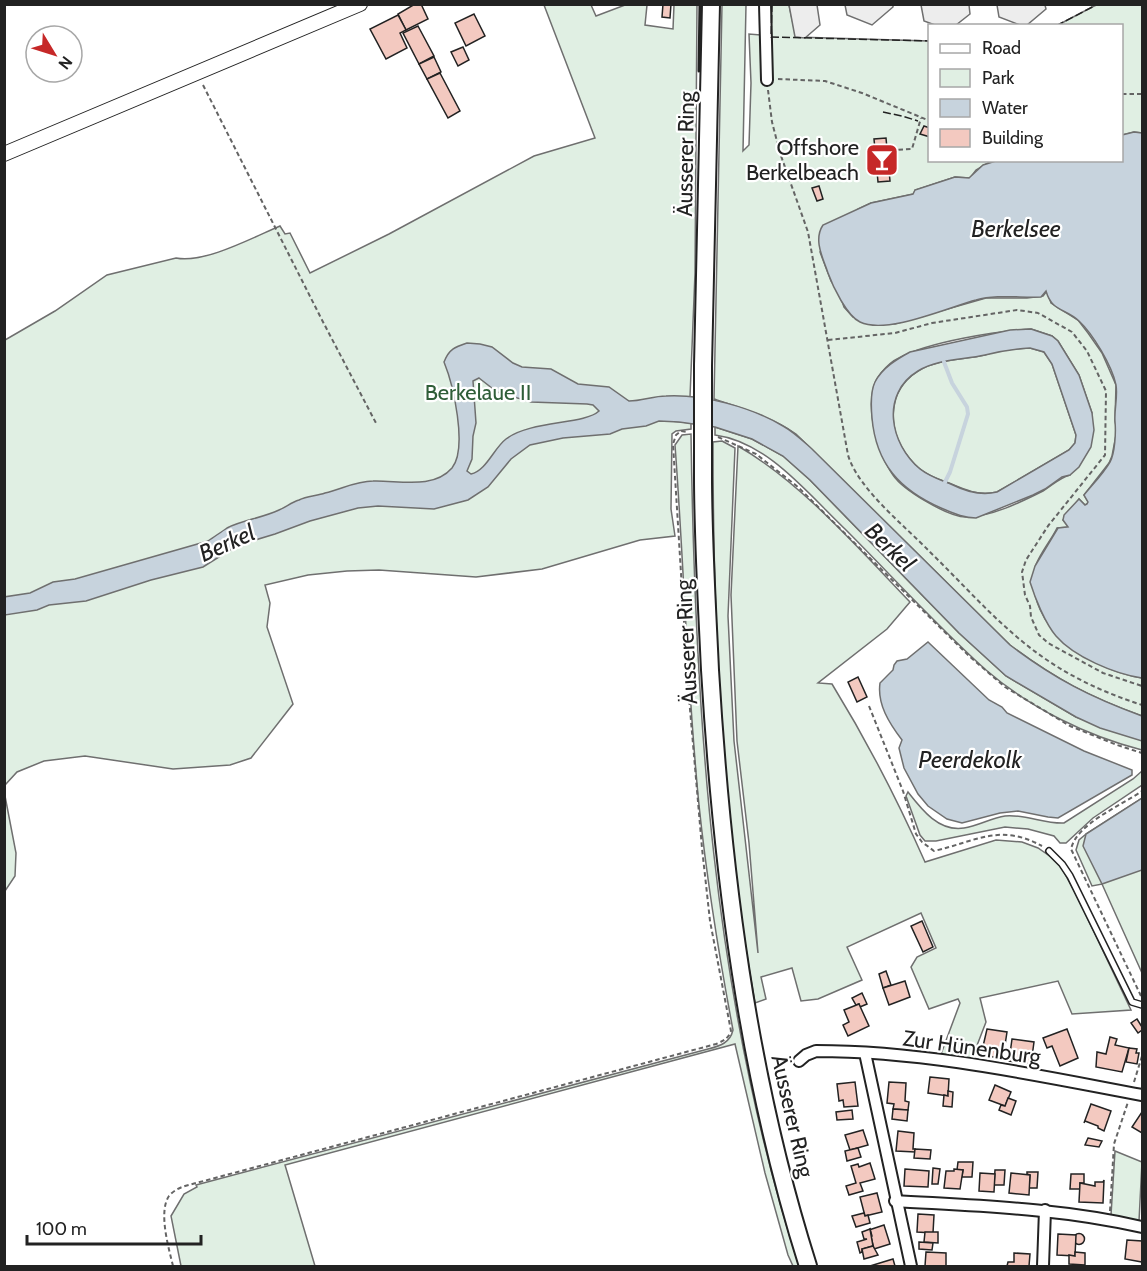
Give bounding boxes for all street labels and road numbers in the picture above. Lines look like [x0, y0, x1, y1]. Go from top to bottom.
street label: Äusserer Ring [671, 90, 700, 217]
street label: Äusserer Ring [670, 578, 703, 705]
street label: Zur Hünenburg [901, 1024, 1044, 1071]
street label: Äusserer Ring [765, 1052, 820, 1181]

